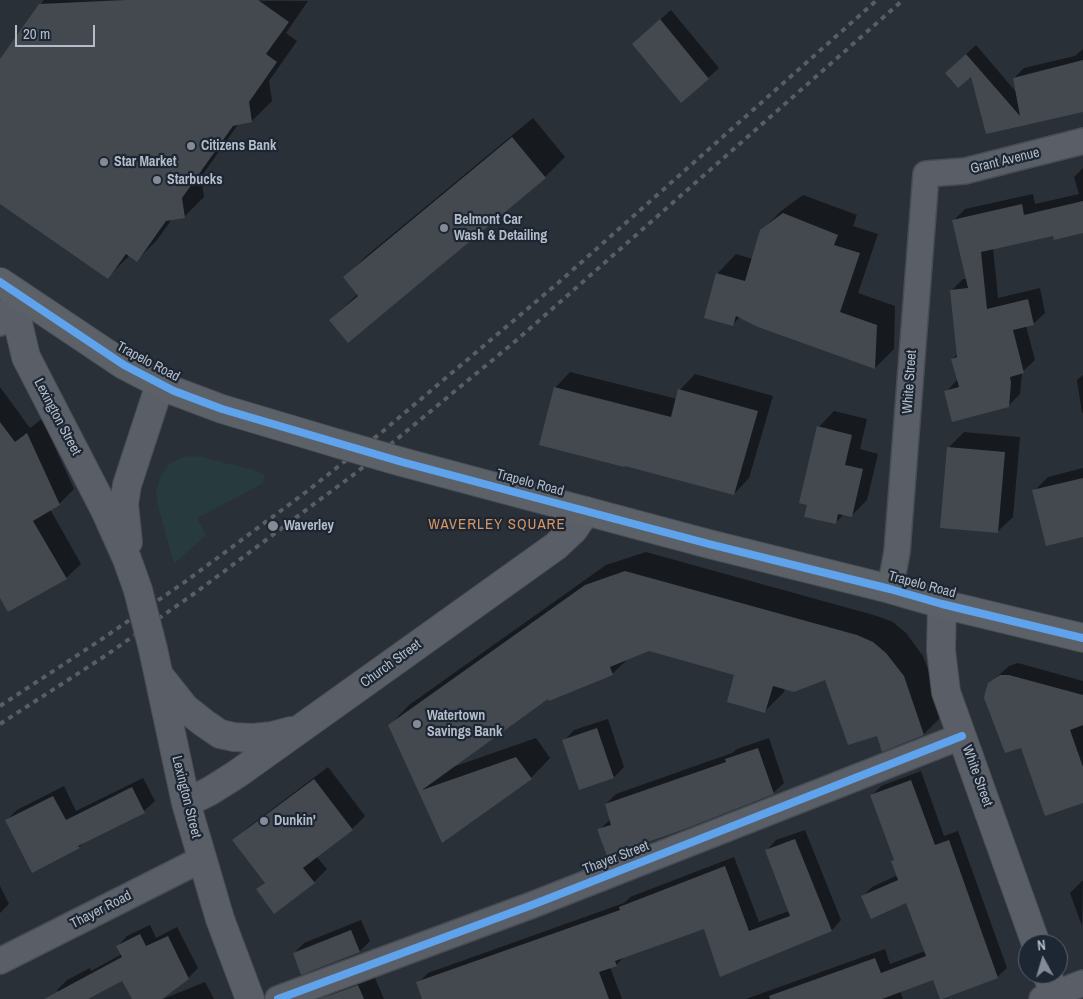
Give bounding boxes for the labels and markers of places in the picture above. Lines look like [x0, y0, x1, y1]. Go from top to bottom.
place label: Citizens Bank [201, 138, 276, 154]
marker: Citizens Bank [185, 140, 197, 152]
place label: Star Market [114, 154, 177, 170]
marker: Star Market [98, 156, 110, 168]
place label: Starbucks [167, 172, 223, 188]
marker: Starbucks [151, 174, 163, 186]
place label: Belmont Car Wash & Detailing [454, 212, 547, 244]
marker: Belmont Car Wash & Detailing [438, 222, 450, 234]
place label: Waverley [284, 518, 334, 534]
marker: Waverley [266, 519, 280, 533]
place label: Watertown Savings Bank [427, 708, 502, 740]
marker: Watertown Savings Bank [411, 718, 423, 730]
place label: Dunkin' [274, 813, 316, 829]
marker: Dunkin' [258, 815, 270, 827]

